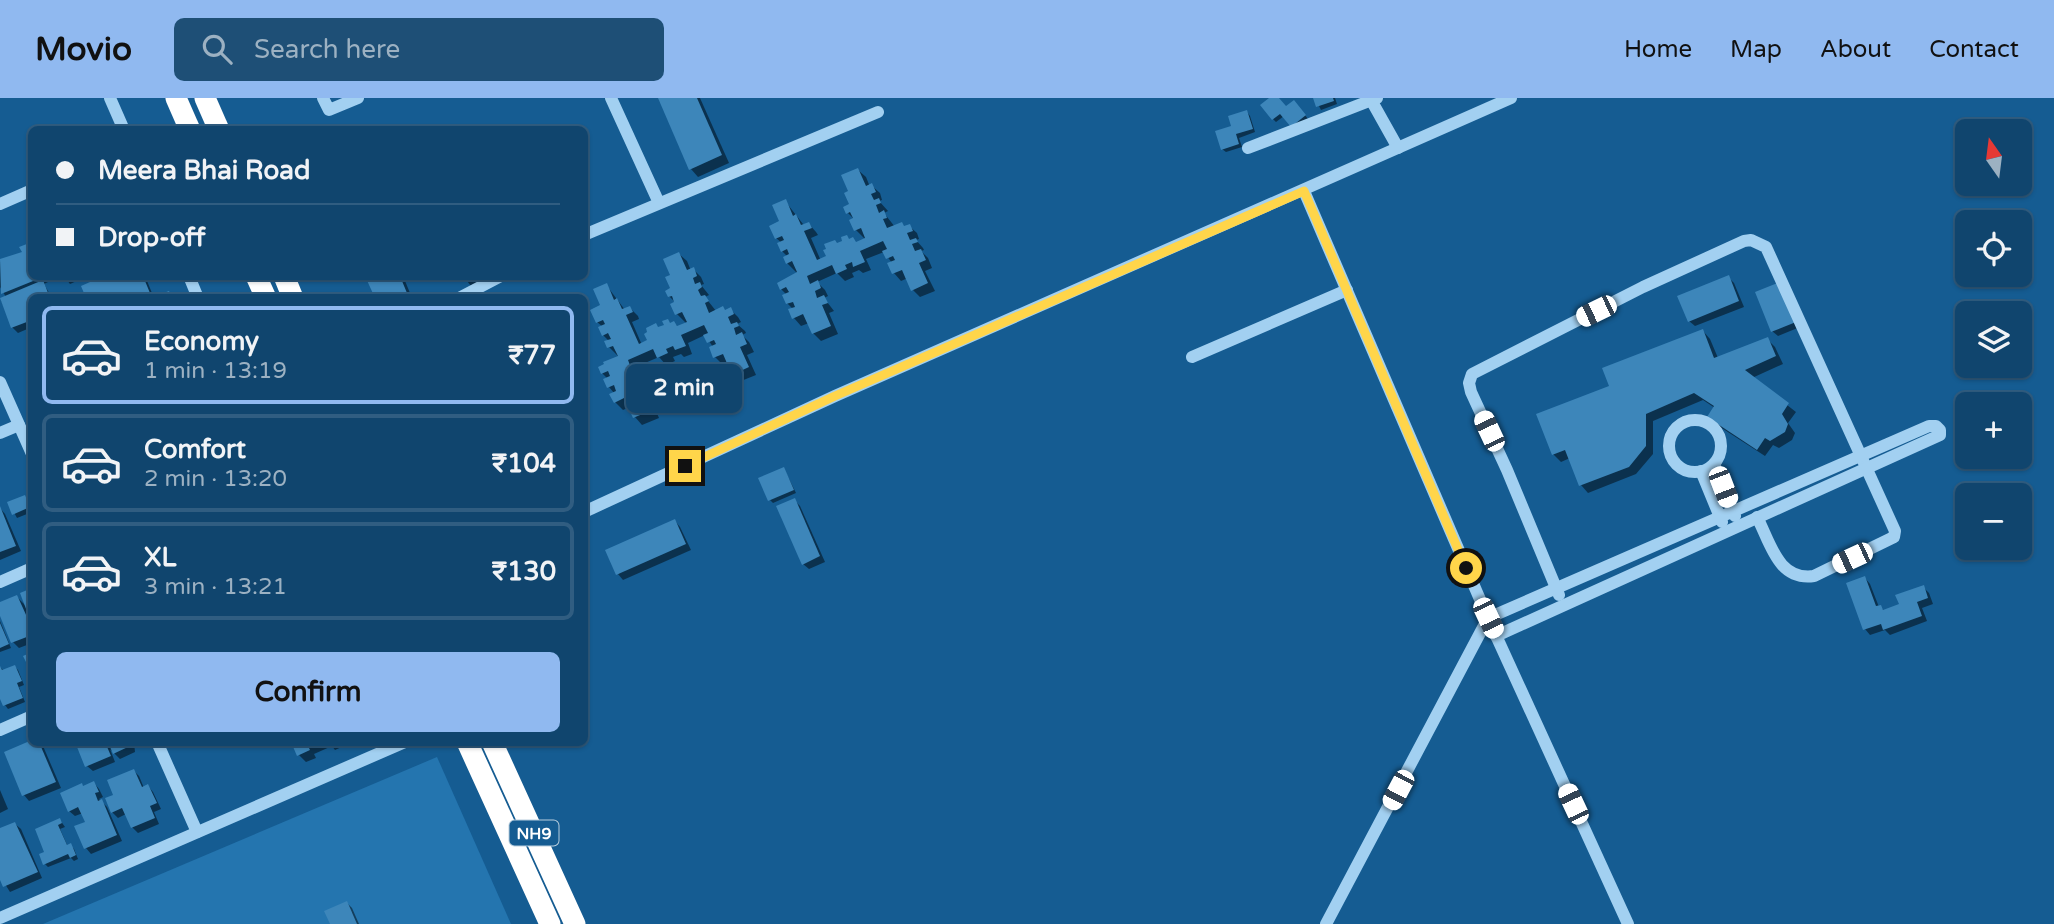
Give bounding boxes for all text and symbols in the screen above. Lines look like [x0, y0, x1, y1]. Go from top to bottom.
search box [174, 18, 664, 81]
text: Movio [35, 30, 132, 69]
icon: search [198, 30, 236, 68]
text: Search here [254, 34, 400, 65]
text: Home [1624, 35, 1692, 64]
text: Map [1730, 35, 1782, 64]
text: About [1820, 35, 1891, 64]
text: Contact [1929, 35, 2019, 64]
north arrow [1955, 119, 2032, 196]
map controls [1955, 119, 2032, 560]
text: Meera Bhai Road [98, 155, 310, 186]
button: locate [1955, 210, 2032, 287]
text: Drop-off [98, 222, 205, 253]
car [1573, 292, 1620, 330]
button: layers [1955, 301, 2032, 378]
icon: car [60, 324, 123, 387]
text: Economy [144, 326, 259, 357]
text: ₹77 [508, 340, 556, 371]
text: 1 min · 13:19 [144, 357, 287, 385]
callout: 2 min [627, 364, 743, 414]
text: 2 min [653, 374, 715, 402]
button: + [1955, 392, 2032, 469]
car [1471, 408, 1508, 454]
icon: car [60, 432, 123, 495]
text: Comfort [144, 434, 246, 465]
text: ₹104 [492, 448, 556, 479]
route end [669, 450, 701, 482]
car [1706, 464, 1741, 510]
text: 2 min · 13:20 [144, 465, 287, 493]
button: − [1955, 483, 2032, 560]
icon: car [60, 540, 123, 603]
car [1829, 540, 1876, 576]
text: XL [144, 542, 176, 573]
route start [1450, 552, 1482, 584]
text: ₹130 [492, 556, 556, 587]
text: 3 min · 13:21 [144, 573, 287, 601]
car [1470, 595, 1507, 641]
button: Confirm [56, 652, 560, 732]
car [1379, 767, 1418, 813]
car [1555, 781, 1592, 827]
road number: NH9 [510, 820, 558, 846]

